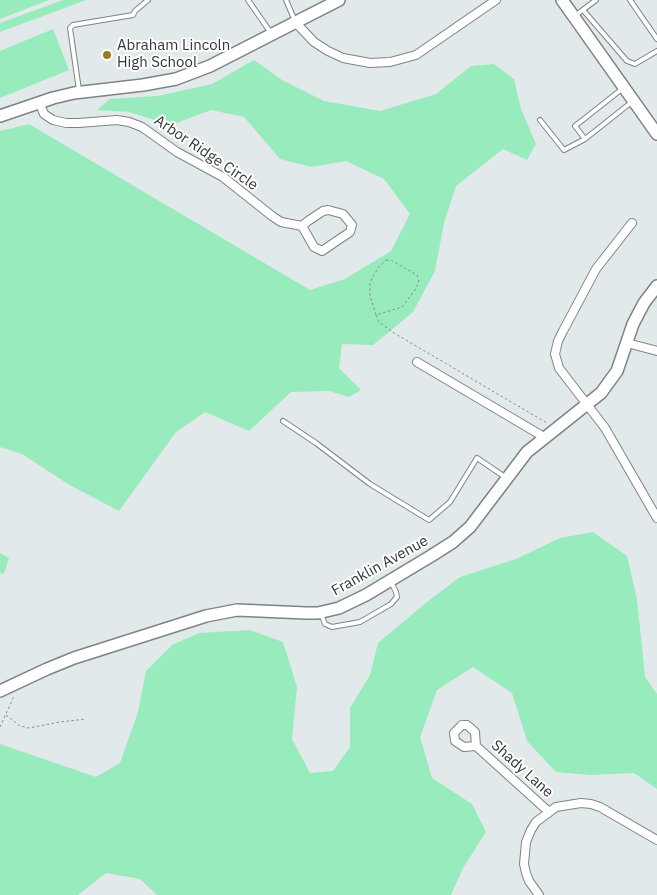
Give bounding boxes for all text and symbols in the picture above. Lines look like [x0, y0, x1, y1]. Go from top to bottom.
place label: Abraham Lincoln High School [117, 37, 230, 72]
marker: Abraham Lincoln High School [101, 49, 113, 61]
street label: Arbor Ridge Circle [151, 112, 261, 194]
street label: Franklin Avenue [328, 532, 432, 600]
street label: Shady Lane [487, 736, 557, 802]

